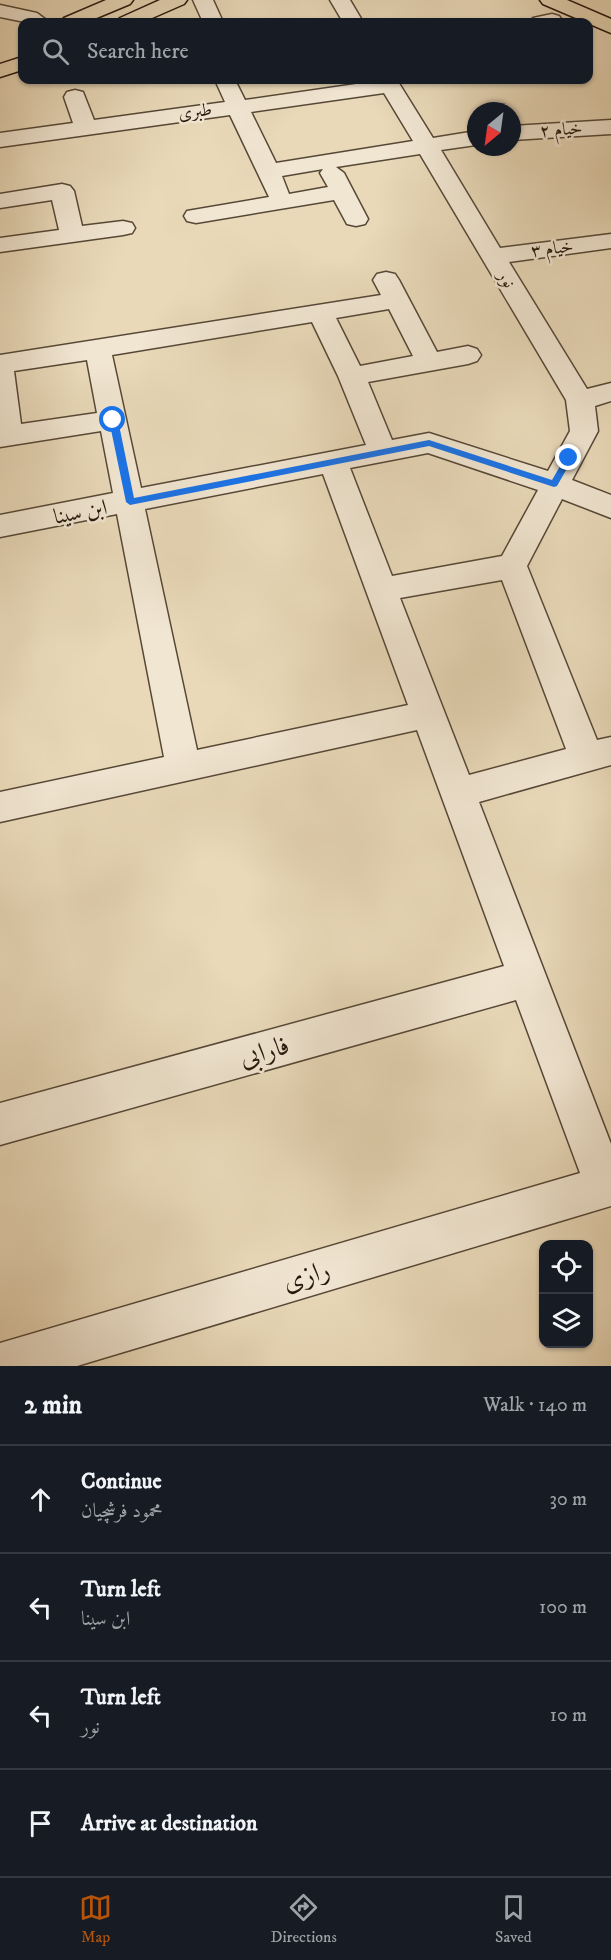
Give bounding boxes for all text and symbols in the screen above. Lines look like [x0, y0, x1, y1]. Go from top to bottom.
search box [18, 18, 593, 84]
icon: search [39, 35, 72, 68]
text: Search here [87, 38, 189, 65]
street label: طبری [177, 99, 213, 125]
north arrow [467, 102, 521, 156]
street label: خیام ۲ [539, 118, 583, 146]
street label: خیام ۳ [530, 235, 575, 266]
street label: نور [491, 265, 520, 292]
route start [99, 406, 125, 432]
route end [555, 444, 581, 470]
street label: ابن سینا [51, 494, 109, 531]
street label: فارابی [235, 1029, 294, 1076]
map controls [539, 1240, 593, 1348]
button: locate [539, 1240, 593, 1294]
street label: رازی [278, 1253, 334, 1299]
button: layers [539, 1294, 593, 1348]
text: 2 min [24, 1389, 82, 1422]
text: Walk · 140 m [483, 1393, 587, 1418]
text: Continue [81, 1468, 162, 1495]
icon: ahead [24, 1483, 57, 1516]
text: 30 m [549, 1487, 587, 1512]
text: محمود فرشچیان [81, 1499, 162, 1524]
text: Turn left [81, 1576, 161, 1603]
icon: left [24, 1591, 57, 1624]
text: 100 m [539, 1595, 587, 1620]
text: ابن سینا [81, 1607, 130, 1632]
text: Turn left [81, 1684, 161, 1711]
icon: left [24, 1699, 57, 1732]
text: 10 m [550, 1703, 587, 1728]
text: نور [81, 1715, 100, 1740]
icon: arrive [24, 1807, 57, 1840]
text: Arrive at destination [81, 1810, 258, 1837]
tab: Map [79, 1891, 112, 1947]
tab: Directions [270, 1891, 337, 1947]
tab: Saved [495, 1891, 532, 1947]

